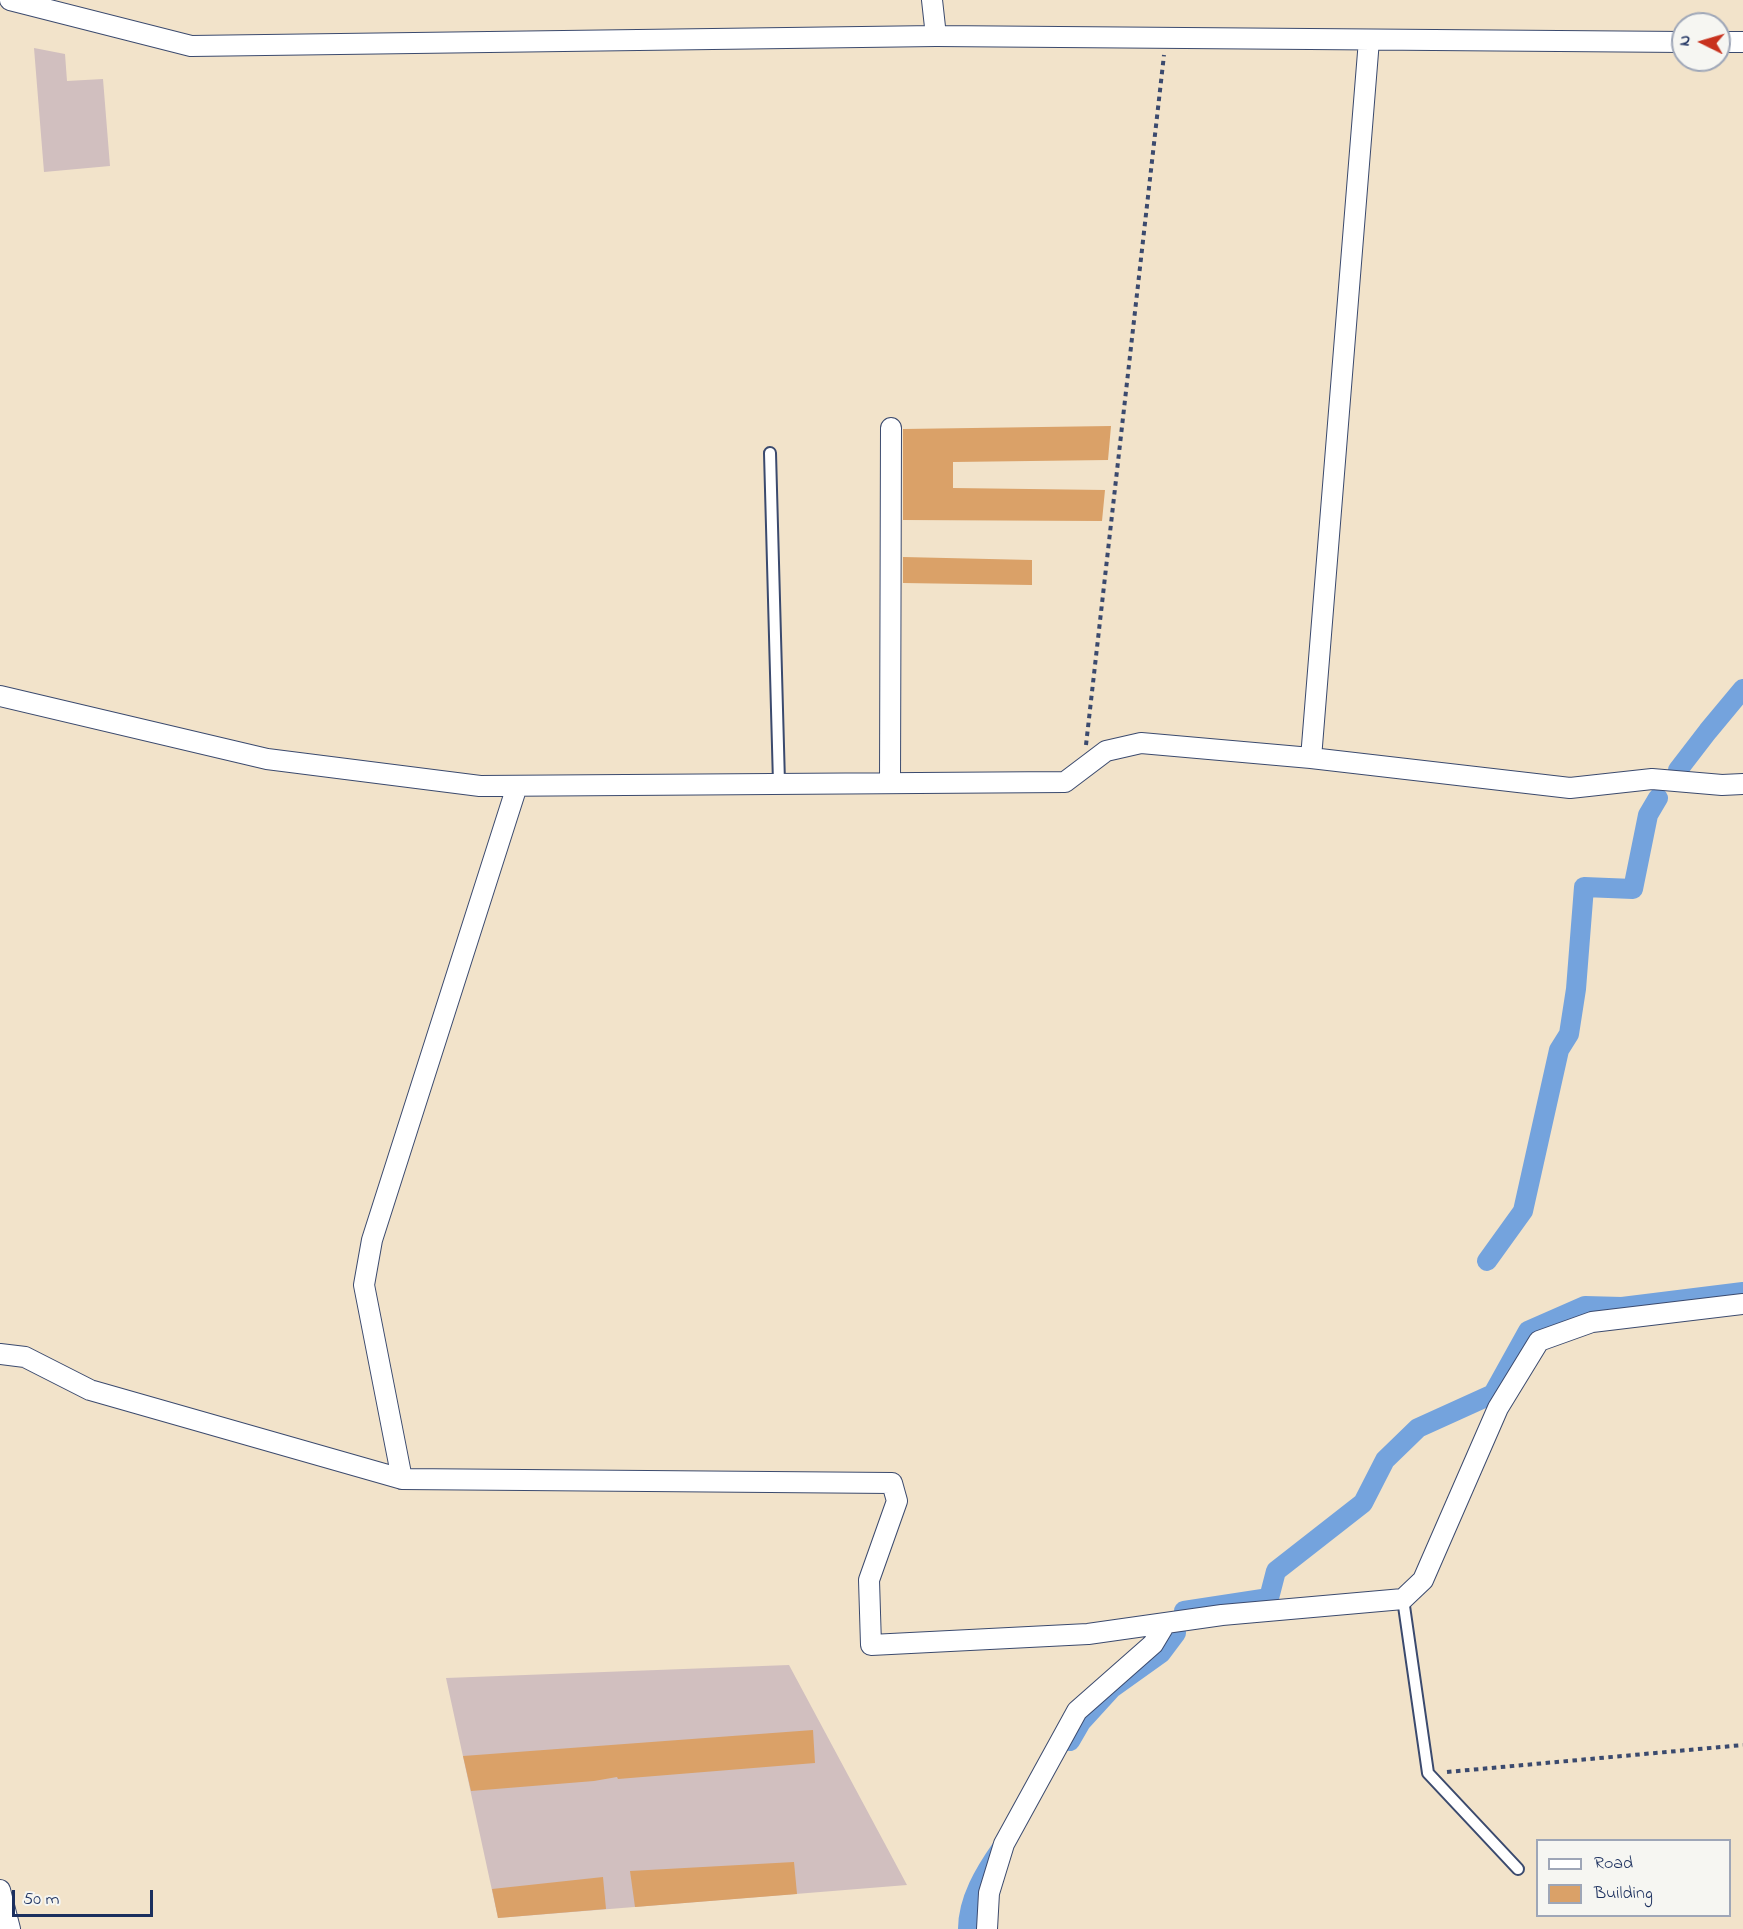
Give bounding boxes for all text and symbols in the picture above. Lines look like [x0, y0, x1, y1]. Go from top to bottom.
north arrow [1671, 12, 1731, 72]
text: N [1673, 34, 1697, 47]
legend [1536, 1839, 1731, 1917]
text: Road [1594, 1851, 1633, 1877]
scale bar [15, 1878, 156, 1916]
text: Building [1594, 1881, 1653, 1907]
text: 50 m [23, 1887, 60, 1913]

